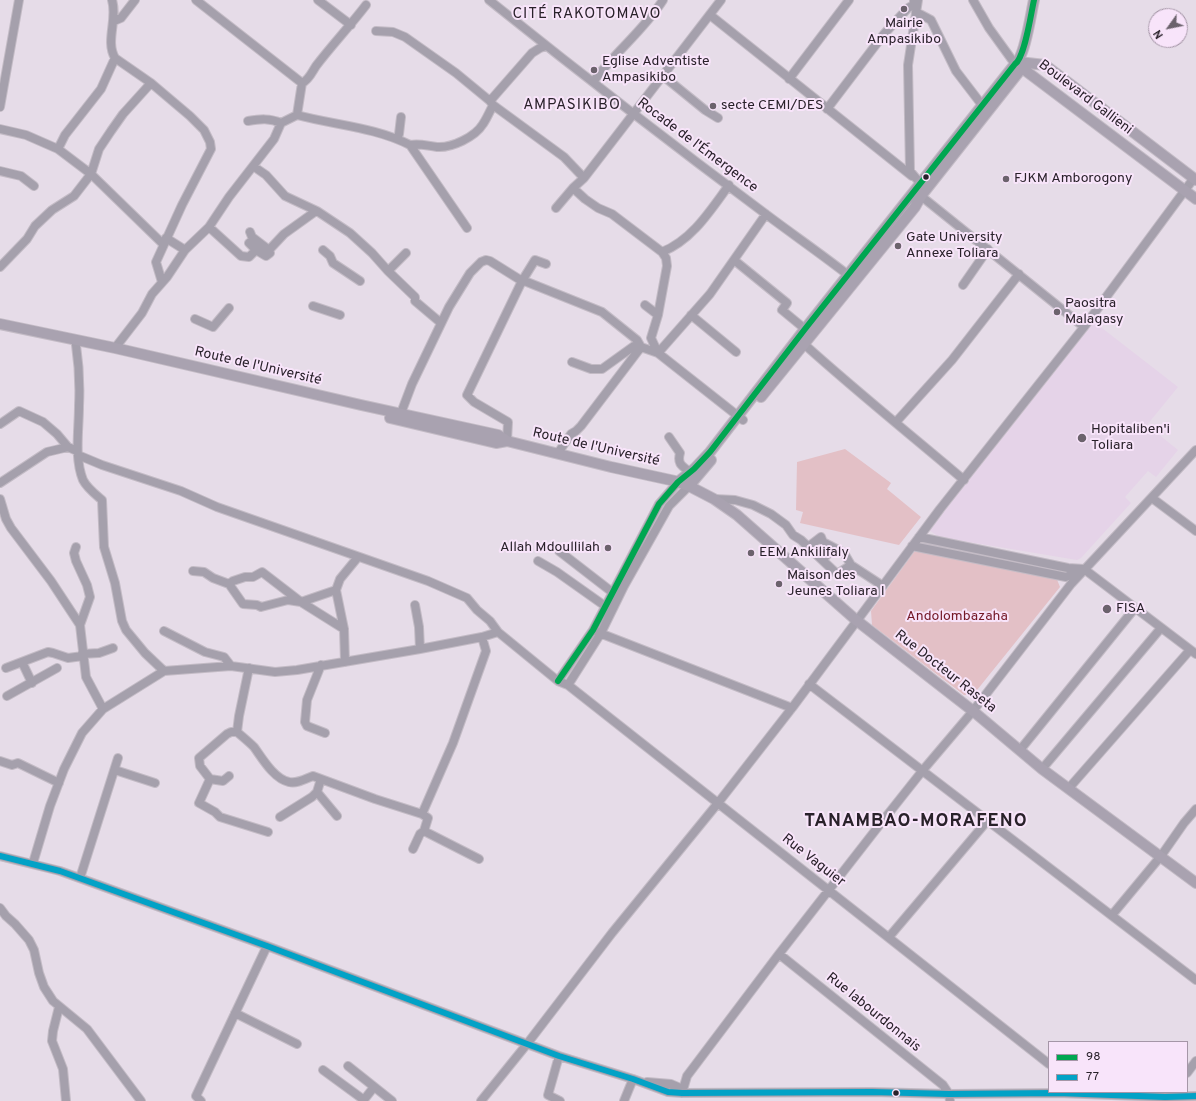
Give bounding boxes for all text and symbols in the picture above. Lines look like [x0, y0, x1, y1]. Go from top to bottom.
marker: Mairie Ampasikibo [899, 4, 909, 14]
district label: CITÉ RAKOTOMAVO [512, 6, 662, 24]
north arrow [1148, 8, 1188, 48]
place label: Mairie Ampasikibo [867, 16, 941, 48]
text: N [1151, 27, 1167, 41]
place label: Eglise Adventiste Ampasikibo [602, 54, 710, 86]
street label: Boulevard Gallieni [1035, 57, 1135, 139]
marker: Eglise Adventiste Ampasikibo [589, 65, 599, 75]
street label: Rocade de l'Émergence [633, 95, 761, 197]
district label: AMPASIKIBO [523, 97, 621, 115]
place label: secte CEMI/DES [721, 98, 823, 114]
marker: secte CEMI/DES [708, 101, 718, 111]
place label: FJKM Amborogony [1014, 171, 1132, 187]
unlabelled marker [921, 172, 931, 182]
marker: FJKM Amborogony [1001, 174, 1011, 184]
place label: Gate University Annexe Toliara [906, 230, 1002, 262]
marker: Gate University Annexe Toliara [893, 241, 903, 251]
place label: Paositra Malagasy [1065, 296, 1124, 328]
marker: Paositra Malagasy [1052, 307, 1062, 317]
street label: Route de l'Université [193, 344, 323, 390]
place label: Hopitaliben'i Toliara [1091, 422, 1170, 454]
street label: Route de l'Université [531, 425, 661, 471]
marker: Hopitaliben'i Toliara [1076, 432, 1088, 444]
place label: Allah Mdoullilah [500, 540, 600, 556]
marker: Allah Mdoullilah [603, 543, 613, 553]
place label: EEM Ankilifaly [759, 545, 849, 561]
marker: EEM Ankilifaly [746, 548, 756, 558]
place label: Maison des Jeunes Toliara I [787, 568, 885, 600]
marker: Maison des Jeunes Toliara I [774, 579, 784, 589]
place label: FISA [1116, 601, 1145, 617]
marker: FISA [1101, 603, 1113, 615]
park label: Andolombazaha [906, 609, 1008, 625]
street label: Rue Docteur Raseta [891, 627, 999, 717]
district label: TANAMBAO-MORAFENO [804, 811, 1028, 833]
street label: Rue Vaguier [778, 831, 848, 891]
street label: Rue labourdonnais [822, 970, 924, 1056]
legend [1048, 1041, 1188, 1093]
text: 98 [1086, 1049, 1101, 1065]
text: 77 [1086, 1069, 1099, 1085]
unlabelled marker [891, 1088, 901, 1098]

